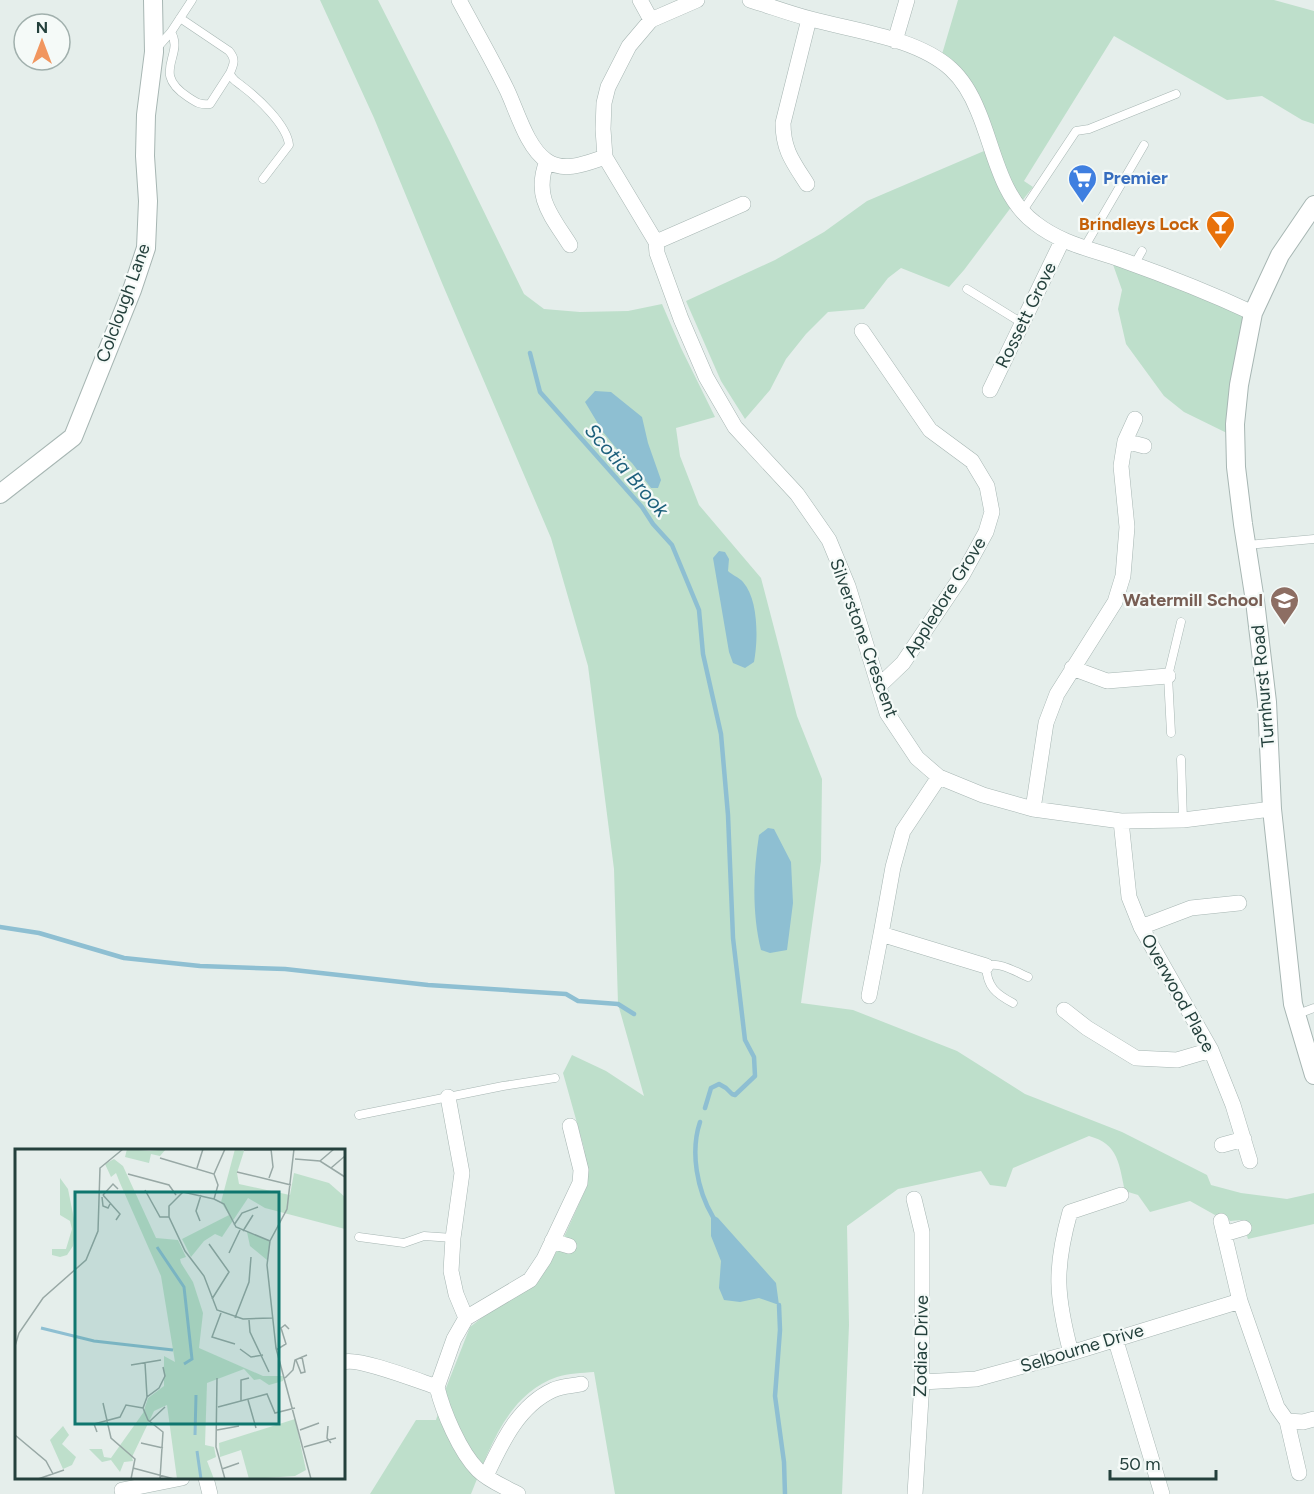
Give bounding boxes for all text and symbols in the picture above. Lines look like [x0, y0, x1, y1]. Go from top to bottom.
north arrow [12, 12, 72, 72]
text: N [36, 18, 48, 37]
supermarket icon: Premier [1066, 162, 1098, 204]
place label: Premier [1103, 167, 1168, 189]
bar icon: Brindleys Lock [1204, 208, 1236, 250]
place label: Brindleys Lock [1079, 213, 1199, 235]
street label: Colclough Lane [91, 240, 155, 366]
street label: Rossett Grove [991, 258, 1061, 372]
water label: Scotia Brook [580, 418, 675, 523]
street label: Appledore Grove [899, 533, 991, 661]
street label: Silverstone Crescent [825, 555, 903, 721]
school or university icon: Watermill School [1268, 584, 1300, 626]
place label: Watermill School [1123, 589, 1263, 611]
street label: Turnhurst Road [1247, 624, 1279, 748]
street label: Overwood Place [1136, 930, 1220, 1056]
inset map [15, 1149, 345, 1479]
street label: Zodiac Drive [909, 1295, 933, 1397]
street label: Selbourne Drive [1018, 1319, 1147, 1377]
scale bar [1110, 1443, 1216, 1481]
text: 50 m [1119, 1453, 1161, 1475]

